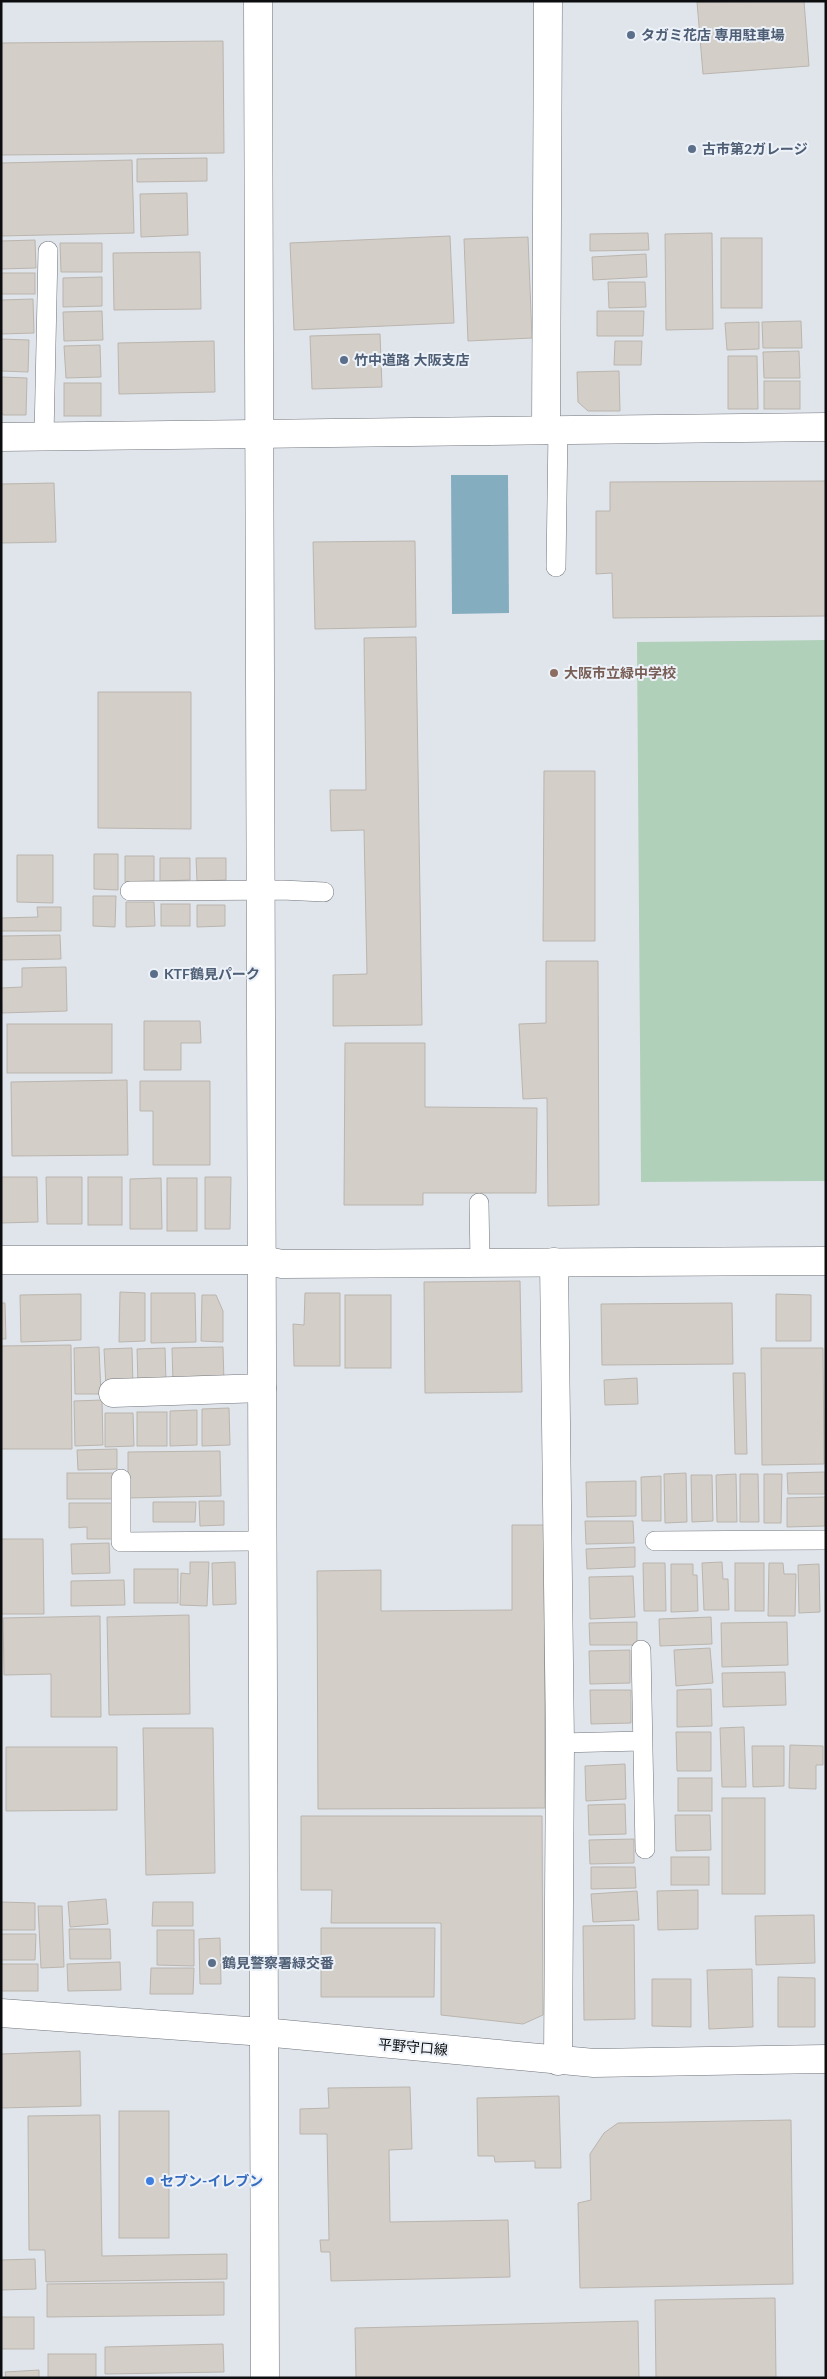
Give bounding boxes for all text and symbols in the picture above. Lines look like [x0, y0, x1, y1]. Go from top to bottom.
place label: タガミ花店 専用駐車場 [641, 26, 784, 43]
marker: タガミ花店 専用駐車場 [625, 29, 637, 41]
place label: 古市第2ガレージ [702, 140, 808, 157]
marker: 古市第2ガレージ [686, 143, 698, 155]
place label: 竹中道路 大阪支店 [354, 351, 469, 368]
marker: 竹中道路 大阪支店 [338, 354, 350, 366]
place label: 大阪市立緑中学校 [564, 664, 676, 681]
marker: 大阪市立緑中学校 [548, 667, 560, 679]
place label: KTF鶴見パーク [164, 965, 260, 982]
marker: KTF鶴見パーク [148, 968, 160, 980]
place label: 鶴見警察署緑交番 [222, 1954, 334, 1971]
marker: 鶴見警察署緑交番 [206, 1957, 218, 1969]
street label: 平野守口線 [377, 2035, 449, 2058]
place label: セブン-イレブン [160, 2172, 263, 2189]
marker: セブン-イレブン [144, 2175, 156, 2187]

